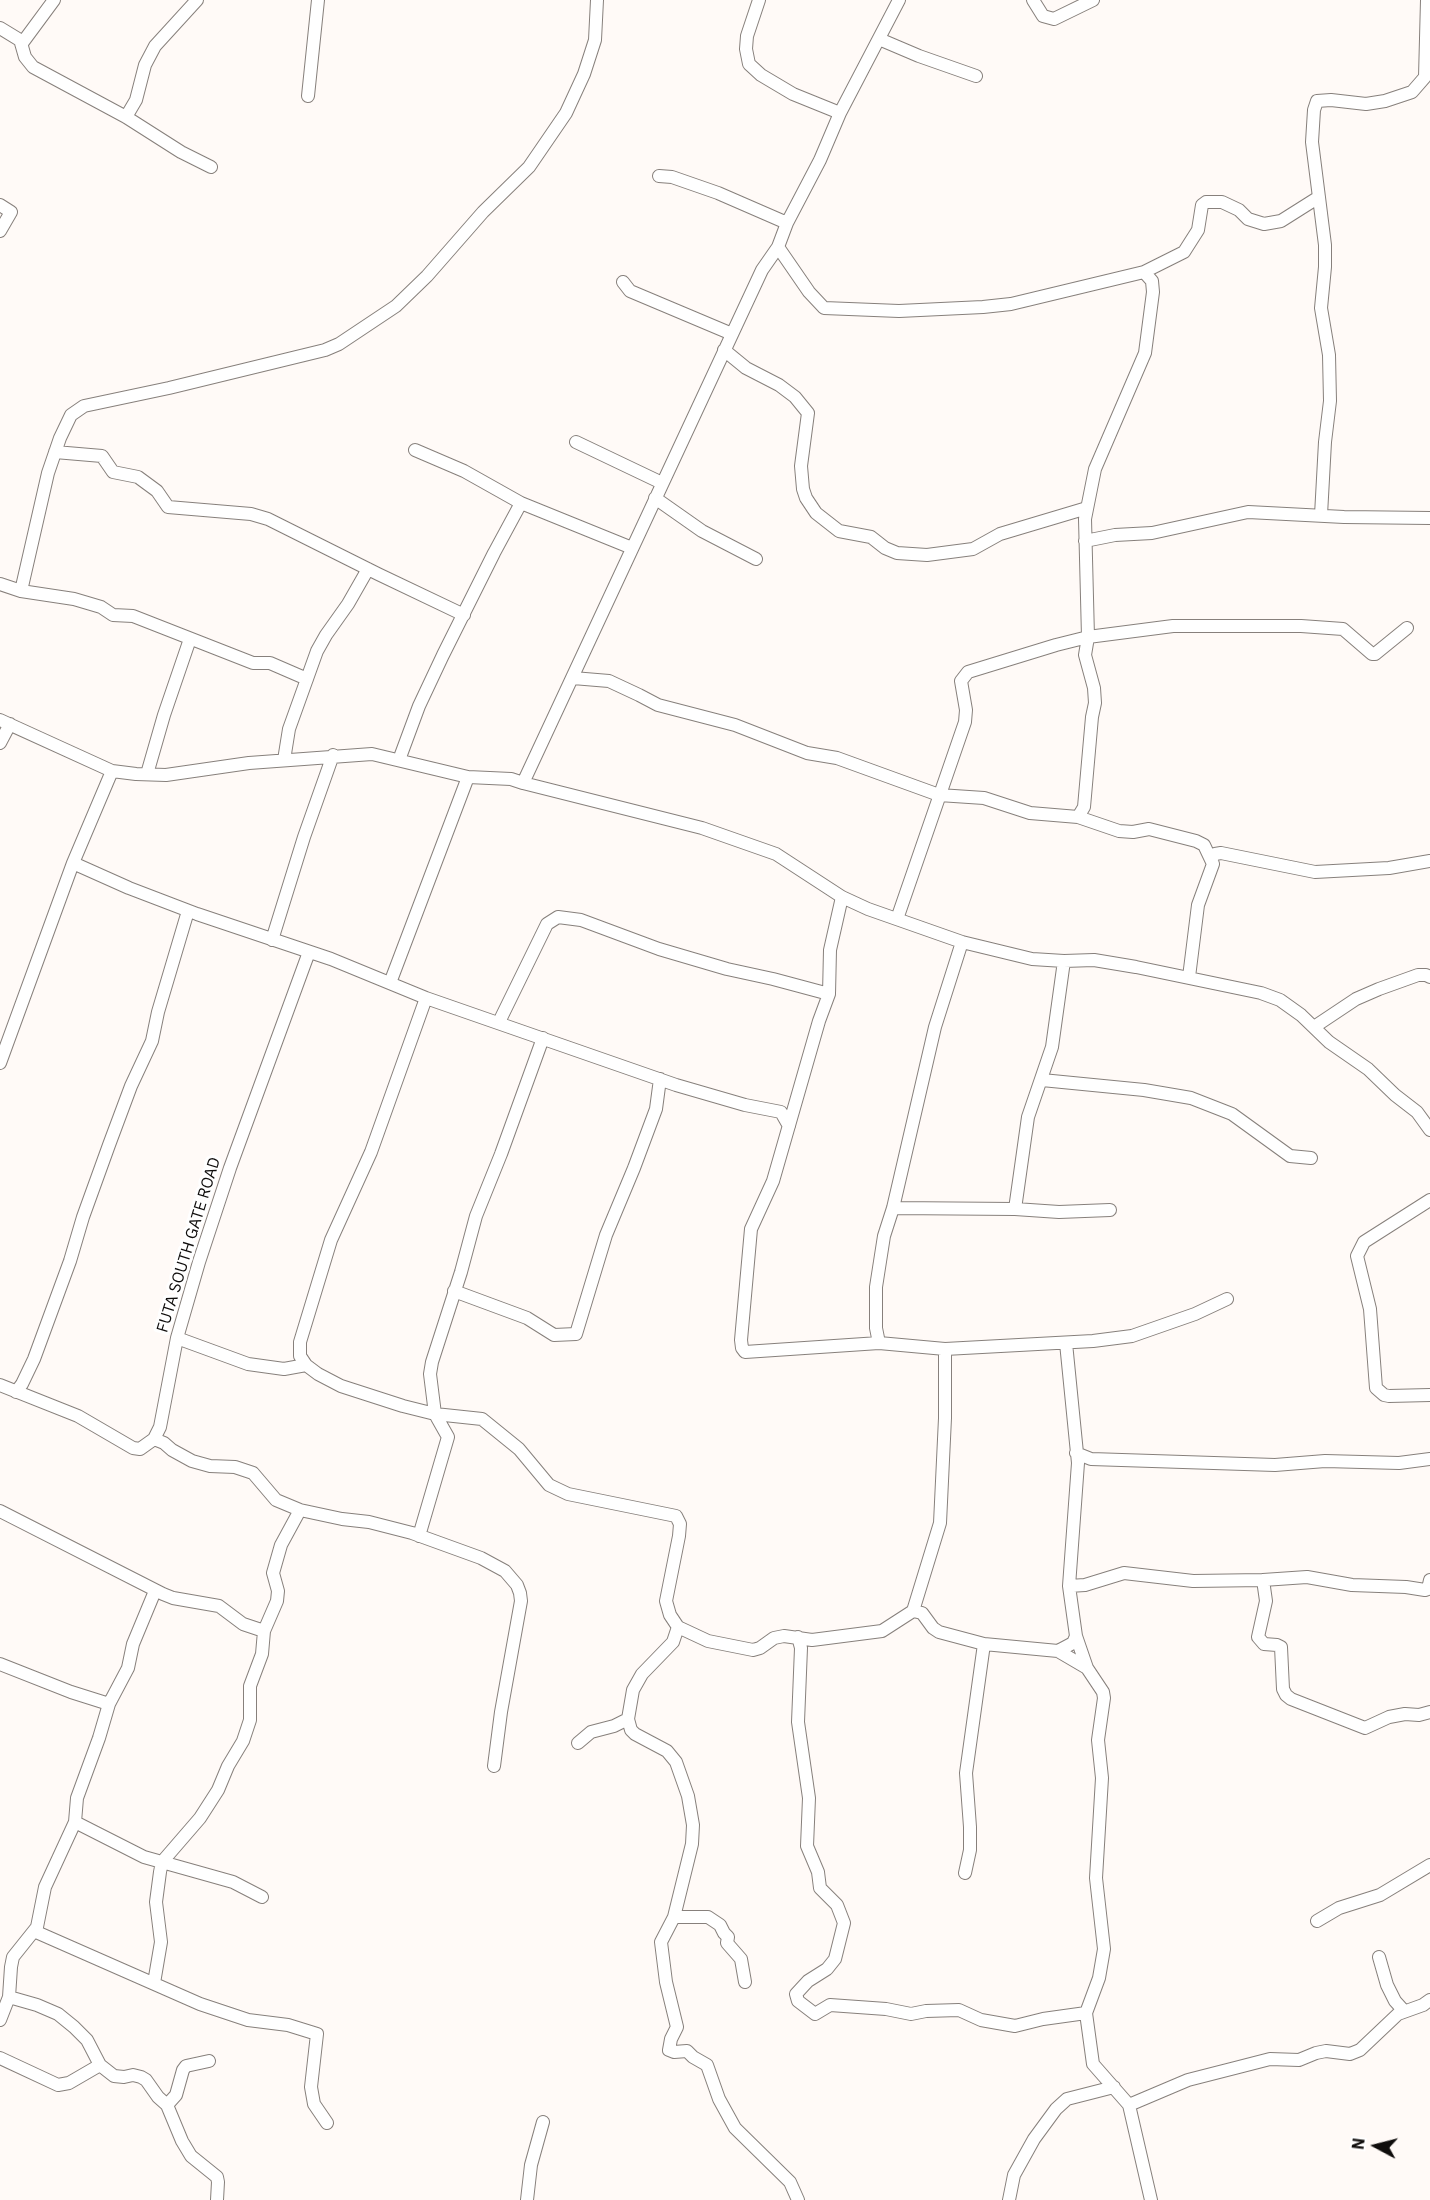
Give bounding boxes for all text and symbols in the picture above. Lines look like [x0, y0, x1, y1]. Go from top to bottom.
street label: FUTA SOUTH GATE ROAD [153, 1155, 225, 1335]
north arrow [1346, 2116, 1406, 2176]
text: N [1348, 2137, 1369, 2151]

